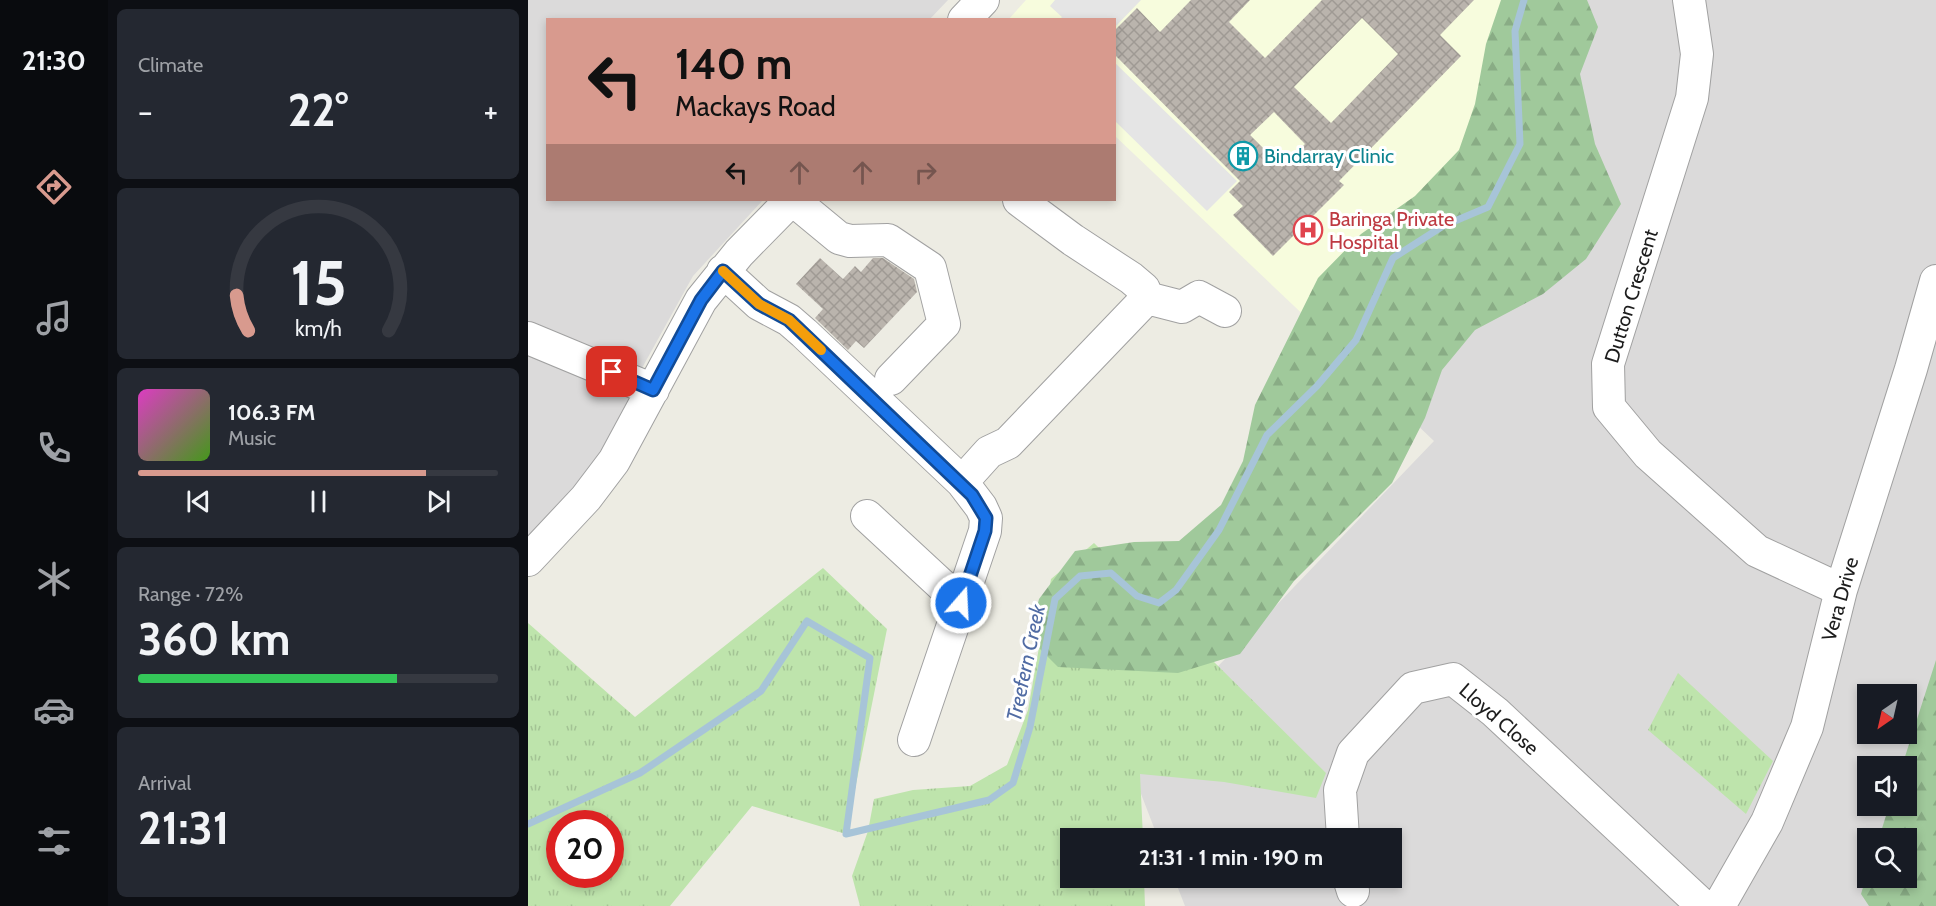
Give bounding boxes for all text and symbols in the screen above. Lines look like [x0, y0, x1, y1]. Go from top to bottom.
text: 140 m [675, 38, 792, 90]
icon: left [576, 42, 654, 120]
text: 21:30 [22, 44, 86, 77]
text: Climate [138, 53, 203, 77]
text: 22° [288, 83, 348, 137]
text: Mackays Road [675, 90, 836, 123]
text: − [138, 91, 153, 131]
text: + [483, 91, 498, 131]
building icon: Bindarray Clinic [1227, 140, 1259, 172]
place label: Bindarray Clinic [1264, 144, 1394, 168]
icon: left [720, 156, 753, 189]
icon: ahead [783, 156, 816, 189]
icon: ahead [846, 156, 879, 189]
icon: right [909, 156, 942, 189]
icon: directions [33, 166, 75, 208]
place label: Baringa Private Hospital [1329, 207, 1454, 254]
hospital icon: Baringa Private Hospital [1292, 214, 1324, 246]
street label: Dutton Crescent [1599, 226, 1663, 366]
text: 15 [290, 245, 346, 321]
icon: music [33, 297, 75, 339]
text: km/h [295, 315, 341, 341]
pin [586, 346, 637, 397]
icon: arrive [595, 355, 628, 388]
text: 106.3 FM [228, 399, 315, 426]
text: Music [228, 426, 276, 450]
icon: phone [33, 427, 75, 469]
icon: previous [182, 485, 215, 518]
icon: pause [302, 485, 335, 518]
icon: next [422, 485, 455, 518]
street label: Vera Drive [1817, 554, 1863, 644]
icon: climate [33, 558, 75, 600]
position arrow [929, 571, 993, 635]
text: Range · 72% [138, 582, 243, 606]
water label: Treefern Creek [1001, 601, 1050, 723]
text: 360 km [138, 612, 290, 666]
street label: Lloyd Close [1454, 678, 1544, 760]
north arrow [1857, 684, 1917, 744]
map controls [1857, 684, 1917, 888]
icon: car [33, 689, 75, 731]
button: sound [1857, 756, 1917, 816]
text: Arrival [138, 771, 191, 795]
text: 21:31 [138, 801, 229, 855]
speed limit sign: 20 [546, 810, 624, 888]
icon: filters [33, 820, 75, 862]
button: search [1857, 828, 1917, 888]
text: 21:31 · 1 min · 190 m [1139, 844, 1323, 871]

